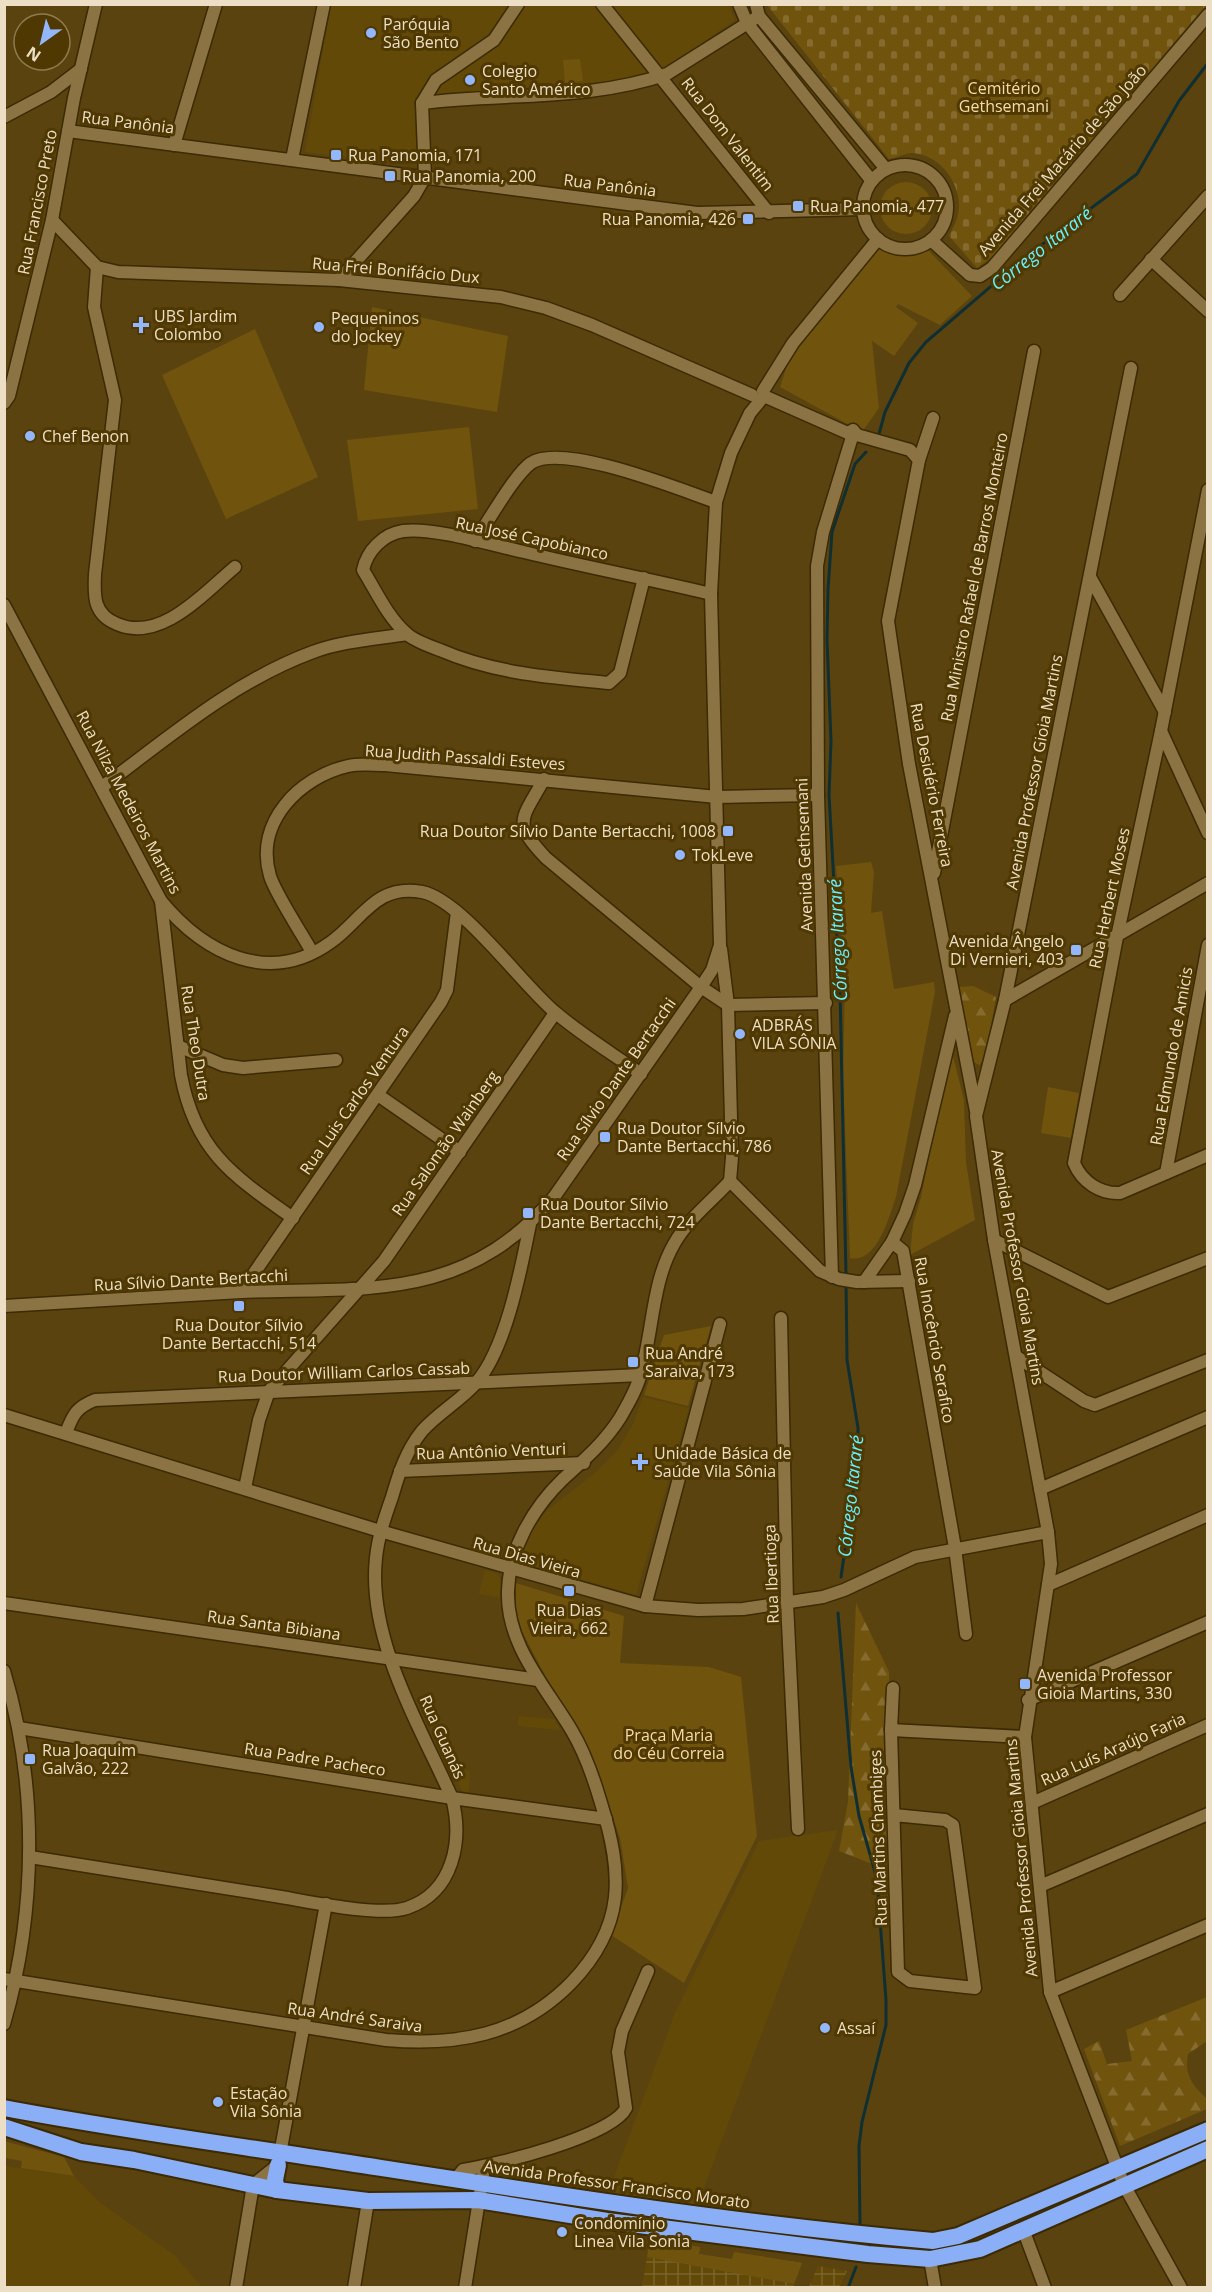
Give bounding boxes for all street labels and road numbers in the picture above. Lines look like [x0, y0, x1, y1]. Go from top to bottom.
street label: Avenida Frei Macário de São João [973, 60, 1151, 260]
street label: Rua Dom Valentim [677, 73, 779, 195]
street label: Rua Panônia [80, 105, 176, 139]
street label: Rua Francisco Preto [12, 128, 62, 276]
street label: Rua Panônia [562, 168, 658, 202]
street label: Rua Frei Bonifácio Dux [311, 252, 481, 288]
street label: Rua Ministro Rafael de Barros Monteiro [935, 430, 1013, 724]
street label: Rua José Capobianco [454, 511, 610, 565]
street label: Avenida Professor Gioia Martins [1000, 653, 1068, 891]
street label: Rua Desidério Ferreira [905, 701, 959, 869]
street label: Rua Nilza Medeiros Martins [71, 707, 187, 897]
street label: Rua Judith Passaldi Esteves [364, 739, 566, 775]
street label: Avenida Gethsemani [790, 778, 818, 932]
street label: Rua Herbert Moses [1083, 826, 1135, 970]
street label: Rua Edmundo de Amicis [1144, 965, 1198, 1147]
street label: Rua Theo Dutra [176, 984, 216, 1102]
street label: Rua Sílvio Dante Bertacchi [551, 993, 681, 1165]
street label: Rua Luis Carlos Ventura [294, 1021, 414, 1179]
street label: Rua Salomão Wainberg [386, 1066, 504, 1220]
street label: Avenida Professor Gioia Martins [986, 1147, 1050, 1387]
street label: Rua Inocêncio Serafico [910, 1255, 960, 1425]
street label: Rua Sílvio Dante Bertacchi [93, 1264, 289, 1296]
street label: Rua Doutor William Carlos Cassab [217, 1357, 471, 1387]
street label: Rua Antônio Venturi [416, 1437, 566, 1465]
street label: Rua Ibertioga [758, 1524, 784, 1624]
street label: Rua Dias Vieira [471, 1531, 583, 1583]
street label: Rua Santa Bibiana [206, 1605, 342, 1645]
street label: Rua Guanás [415, 1692, 471, 1782]
street label: Rua Luís Araújo Faria [1037, 1707, 1189, 1791]
street label: Rua Padre Pacheco [243, 1737, 387, 1781]
street label: Avenida Professor Gioia Martins [1000, 1738, 1042, 1978]
street label: Rua Martins Chambiges [864, 1749, 892, 1927]
street label: Rua André Saraiva [286, 1997, 424, 2037]
street label: Avenida Professor Francisco Morato [482, 2154, 752, 2214]

